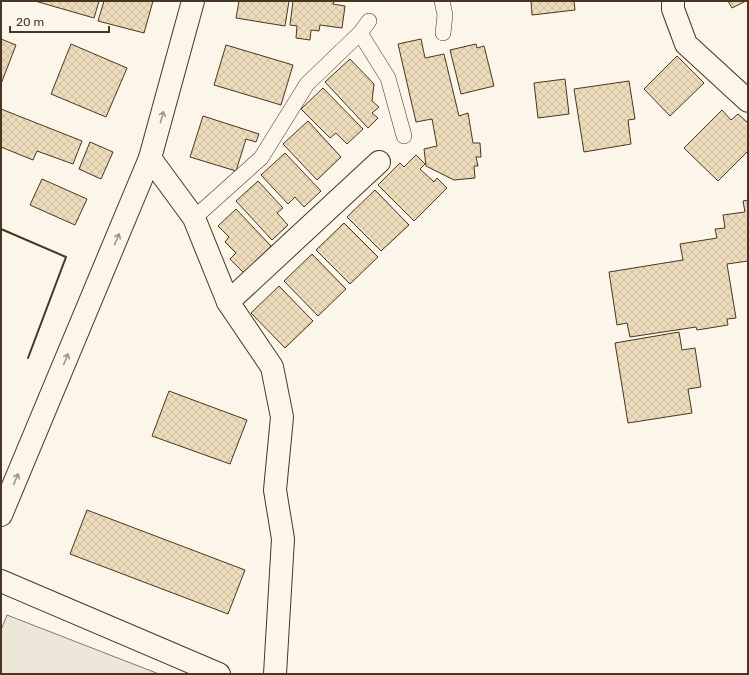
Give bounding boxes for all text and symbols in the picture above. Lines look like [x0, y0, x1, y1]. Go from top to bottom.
scale bar [10, 8, 109, 34]
text: 20 m [16, 15, 44, 29]
one-way arrow [159, 111, 166, 124]
one-way arrow [113, 233, 121, 245]
one-way arrow [63, 353, 71, 365]
one-way arrow [13, 473, 20, 485]

